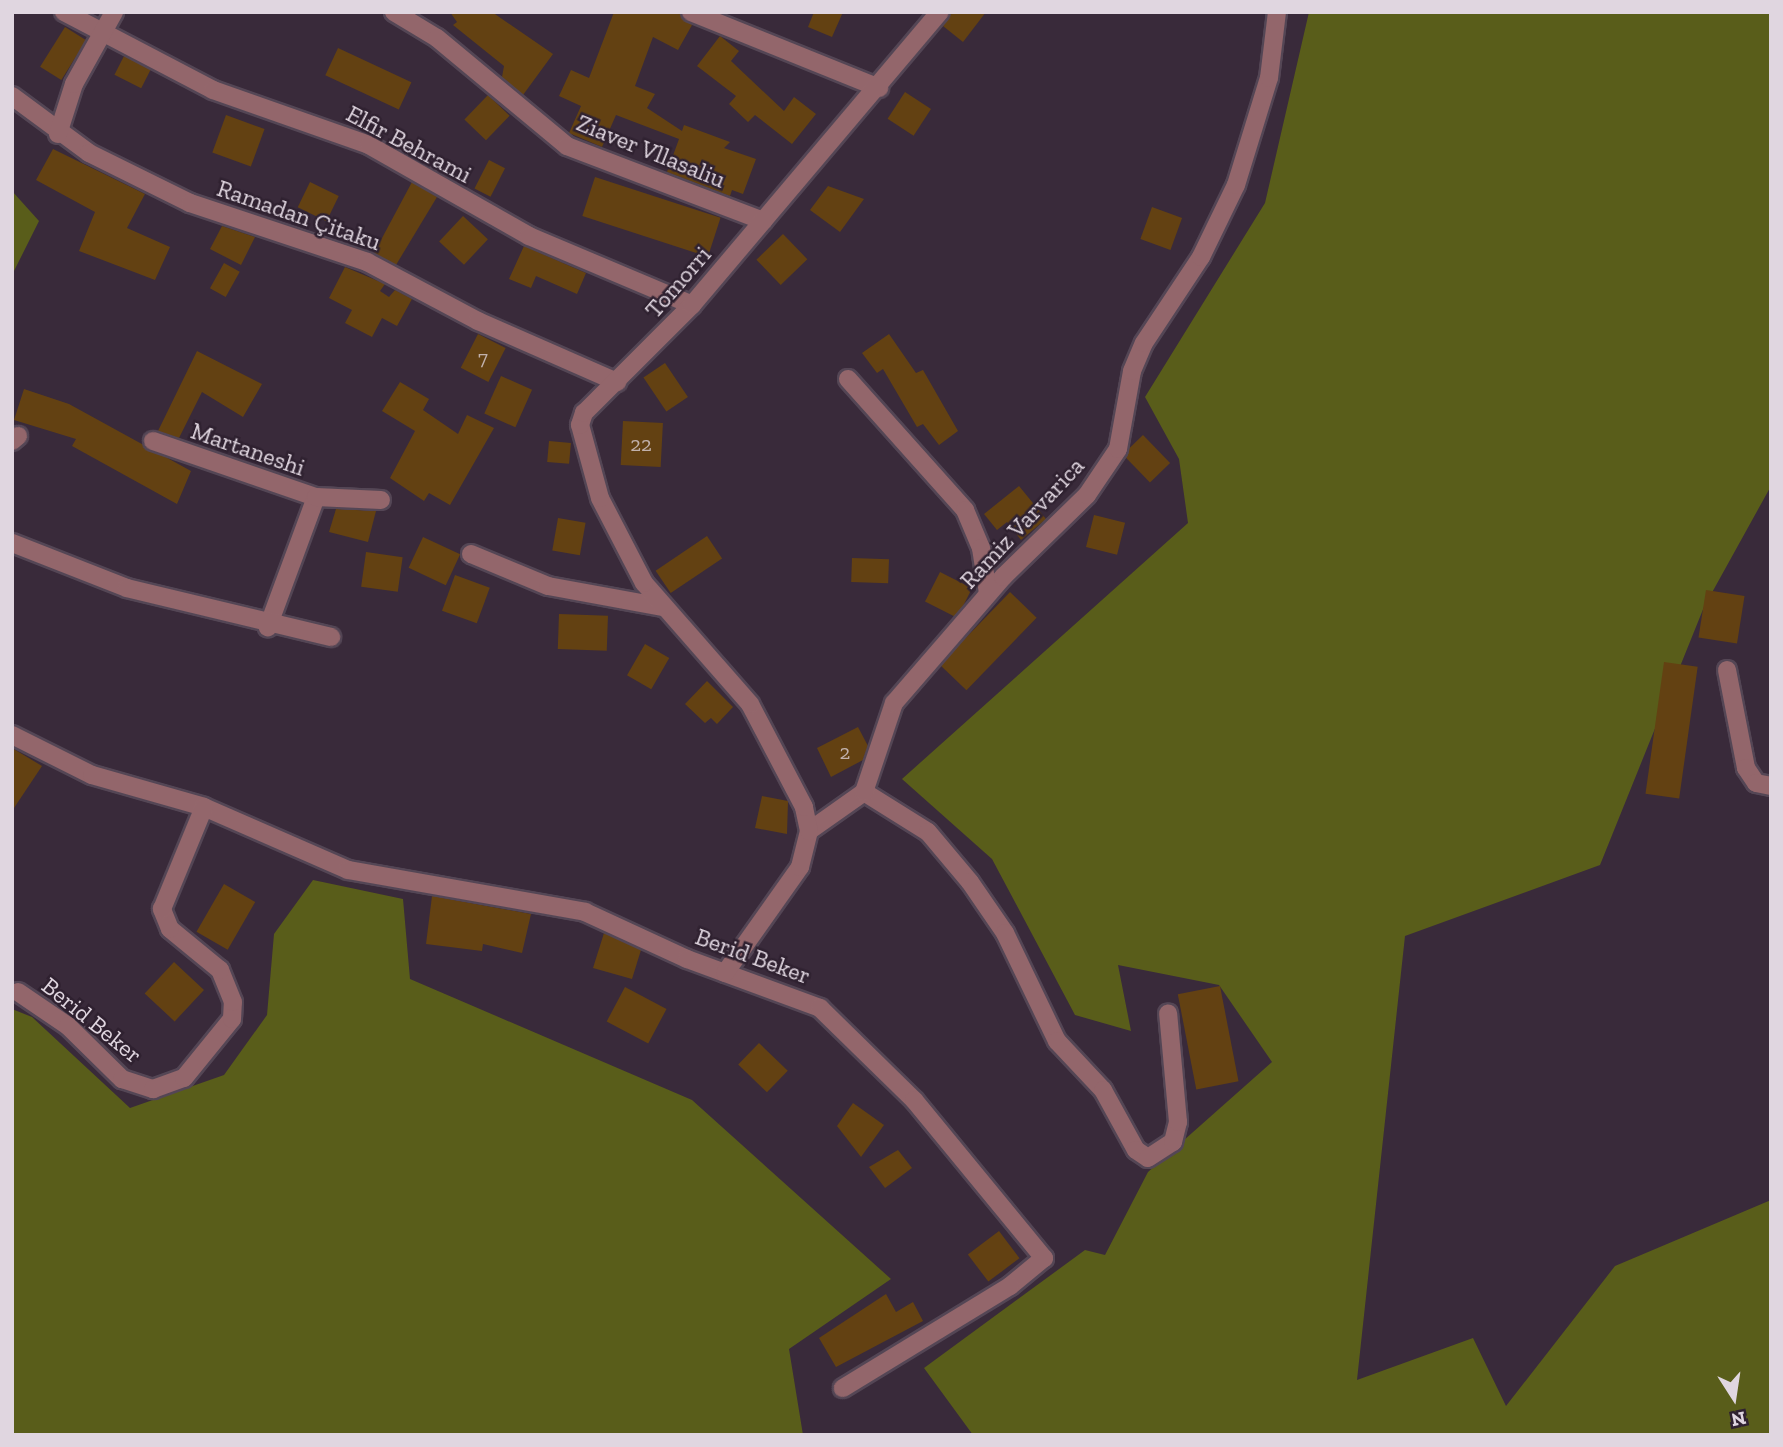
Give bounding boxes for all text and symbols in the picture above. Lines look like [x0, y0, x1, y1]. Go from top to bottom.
street label: Elfir Behrami [341, 99, 477, 189]
street label: Ziaver Vllasaliu [572, 108, 730, 194]
street label: Ramadan Çitaku [213, 173, 385, 257]
street label: Tomorri [639, 240, 717, 324]
house number: 7 [478, 345, 488, 371]
street label: Martaneshi [187, 416, 309, 482]
house number: 22 [630, 431, 652, 457]
street label: Ramiz Varvarica [954, 451, 1090, 595]
house number: 2 [840, 739, 850, 765]
street label: Berid Beker [692, 922, 814, 990]
street label: Berid Beker [36, 971, 148, 1069]
north arrow [1699, 1363, 1769, 1433]
text: N [1729, 1406, 1748, 1432]

